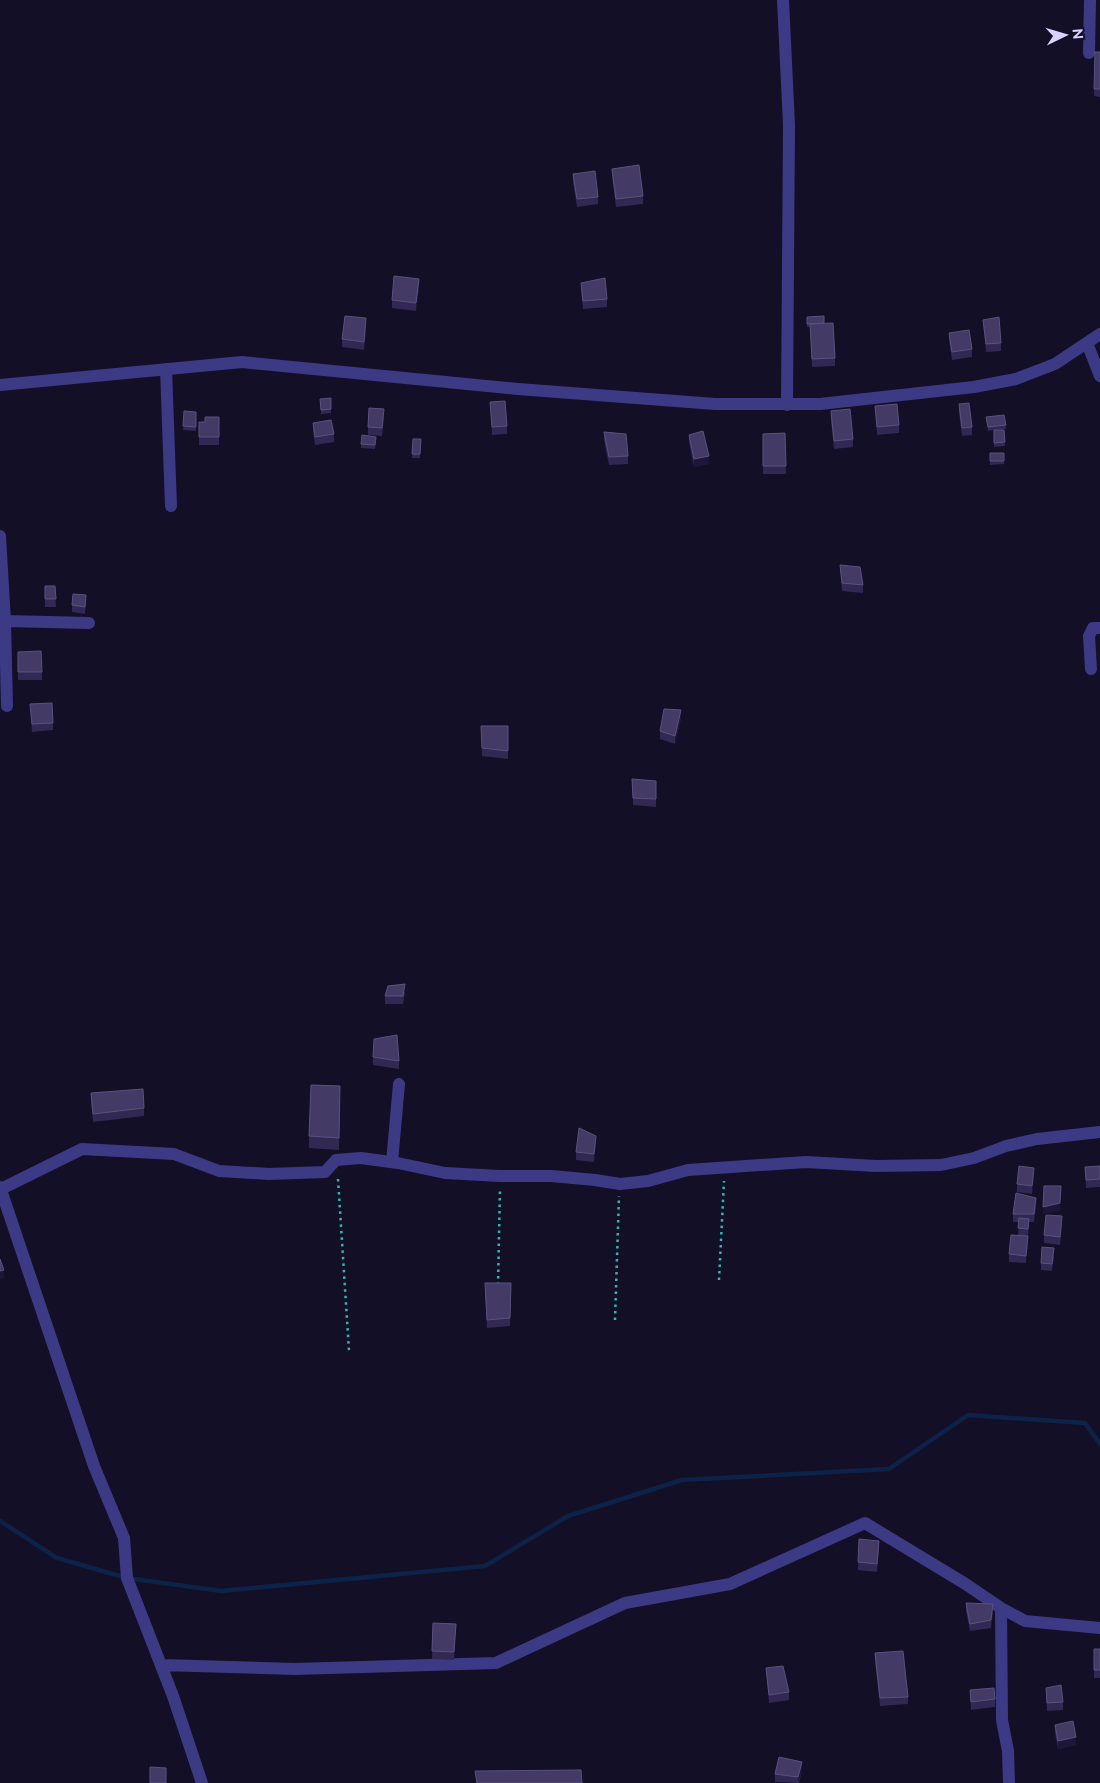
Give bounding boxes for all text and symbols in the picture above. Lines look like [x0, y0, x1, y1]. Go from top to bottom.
north arrow [1040, 10, 1090, 60]
text: N [1070, 28, 1086, 40]

